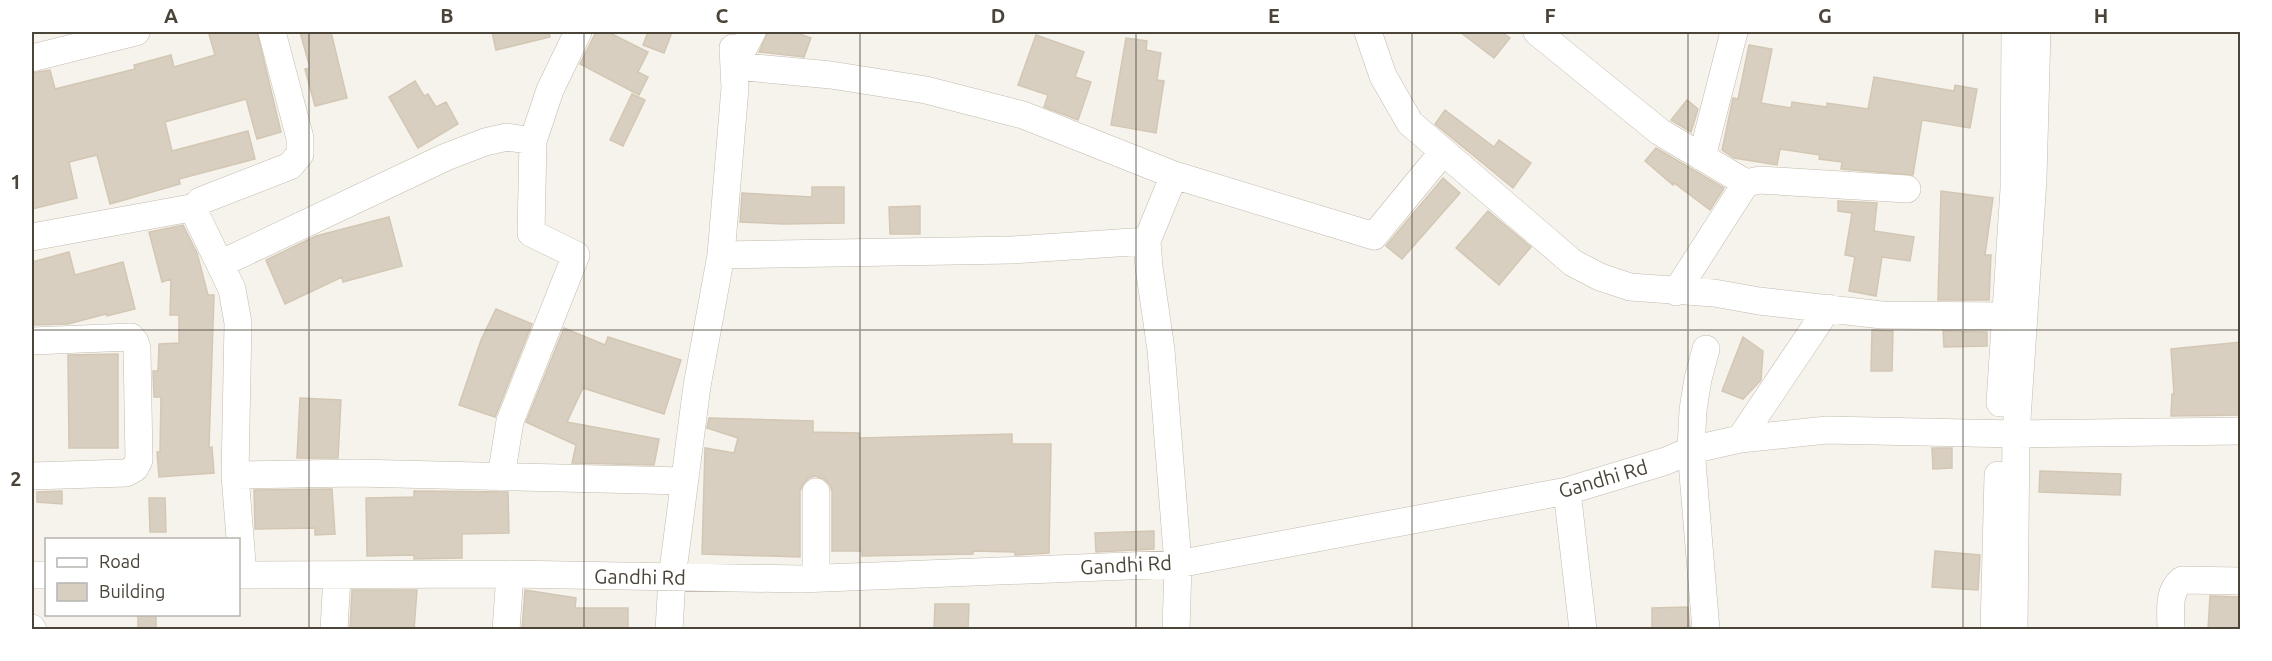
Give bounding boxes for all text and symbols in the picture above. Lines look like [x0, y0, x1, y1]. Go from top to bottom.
text: A [164, 4, 178, 27]
text: B [440, 4, 454, 27]
text: C [716, 4, 729, 27]
text: D [991, 4, 1005, 27]
text: E [1268, 4, 1280, 27]
text: F [1544, 4, 1556, 27]
text: G [1818, 4, 1832, 27]
text: H [2094, 4, 2108, 27]
text: 1 [10, 170, 22, 193]
street label: Gandhi Rd [1556, 455, 1650, 502]
text: 2 [10, 467, 22, 490]
legend [45, 538, 240, 616]
text: Road [99, 551, 141, 571]
street label: Gandhi Rd [1080, 551, 1172, 578]
street label: Gandhi Rd [594, 564, 686, 589]
text: Building [99, 581, 165, 601]

